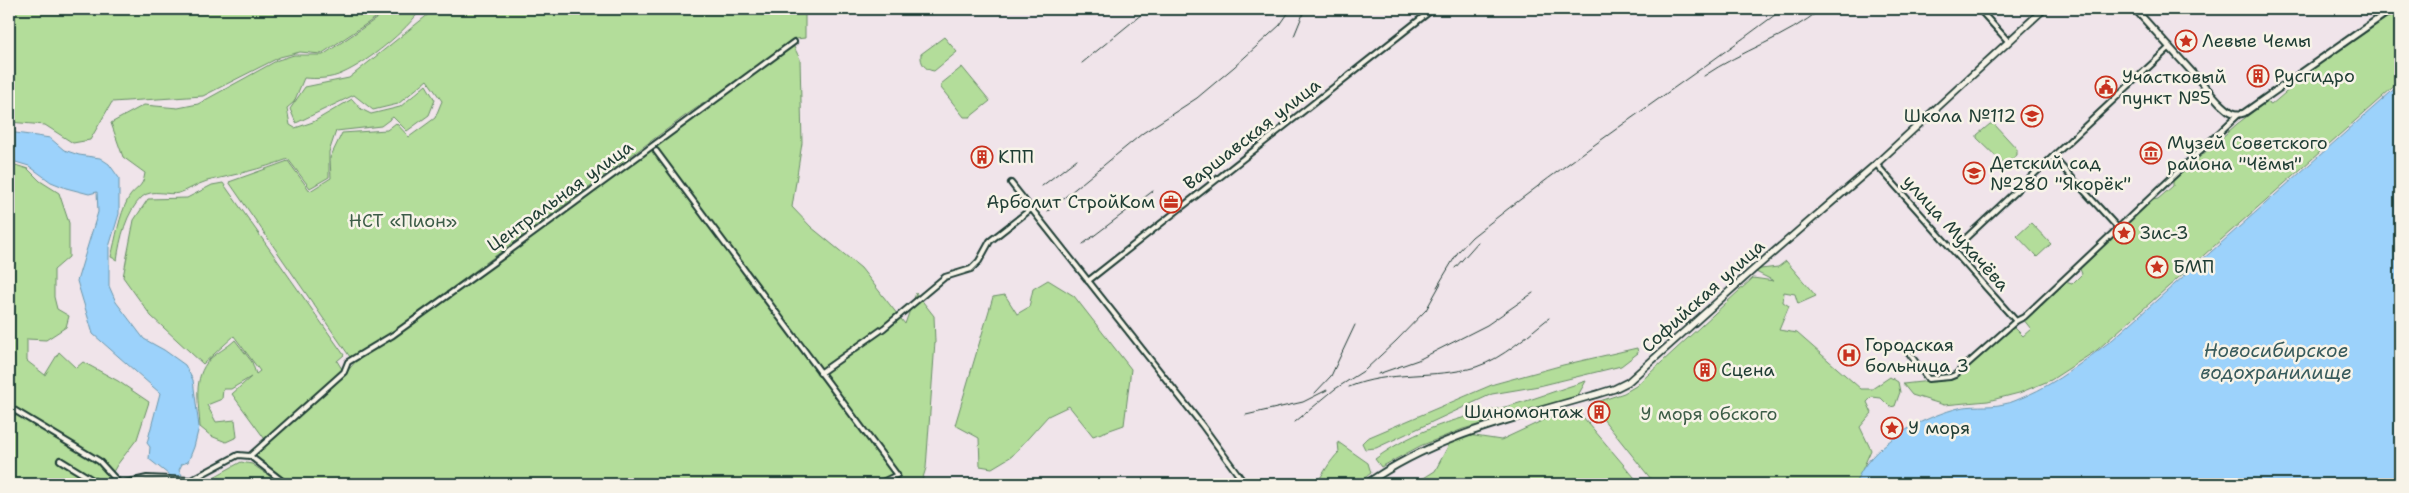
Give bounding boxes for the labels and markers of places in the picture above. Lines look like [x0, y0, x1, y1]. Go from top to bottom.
place icon: Левые Чемы [2174, 29, 2198, 53]
place label: Левые Чемы [2202, 29, 2311, 53]
building icon: Русгидро [2246, 64, 2270, 88]
place label: Русгидро [2274, 64, 2355, 88]
place label: Участковый пункт №5 [2122, 65, 2226, 110]
public building icon: Участковый пункт №5 [2094, 75, 2118, 99]
place label: Школа №112 [1904, 104, 2016, 128]
school or university icon: Школа №112 [2020, 104, 2044, 128]
place label: Музей Советского района "Чёмы" [2167, 131, 2328, 176]
museum icon: Музей Советского района "Чёмы" [2139, 141, 2163, 165]
building icon: КПП [970, 145, 994, 169]
place label: КПП [998, 145, 1034, 169]
place label: Детский сад №280 "Якорёк" [1990, 151, 2131, 196]
school or university icon: Детский сад №280 "Якорёк" [1962, 161, 1986, 185]
place label: Арболит СтройКом [986, 190, 1155, 214]
office icon: Арболит СтройКом [1159, 190, 1183, 214]
place icon: Зис-3 [2112, 221, 2136, 245]
place label: Зис-3 [2140, 221, 2189, 245]
place icon: БМП [2145, 255, 2169, 279]
place label: БМП [2173, 255, 2214, 279]
place label: Городская больница 3 [1865, 333, 1969, 378]
hospital icon: Городская больница 3 [1837, 343, 1861, 367]
building icon: Сцена [1693, 358, 1717, 382]
place label: Сцена [1721, 358, 1775, 382]
place label: Шиномонтаж [1464, 400, 1584, 424]
building icon: Шиномонтаж [1587, 400, 1611, 424]
place icon: У моря [1880, 416, 1904, 440]
place label: У моря [1908, 416, 1970, 440]

